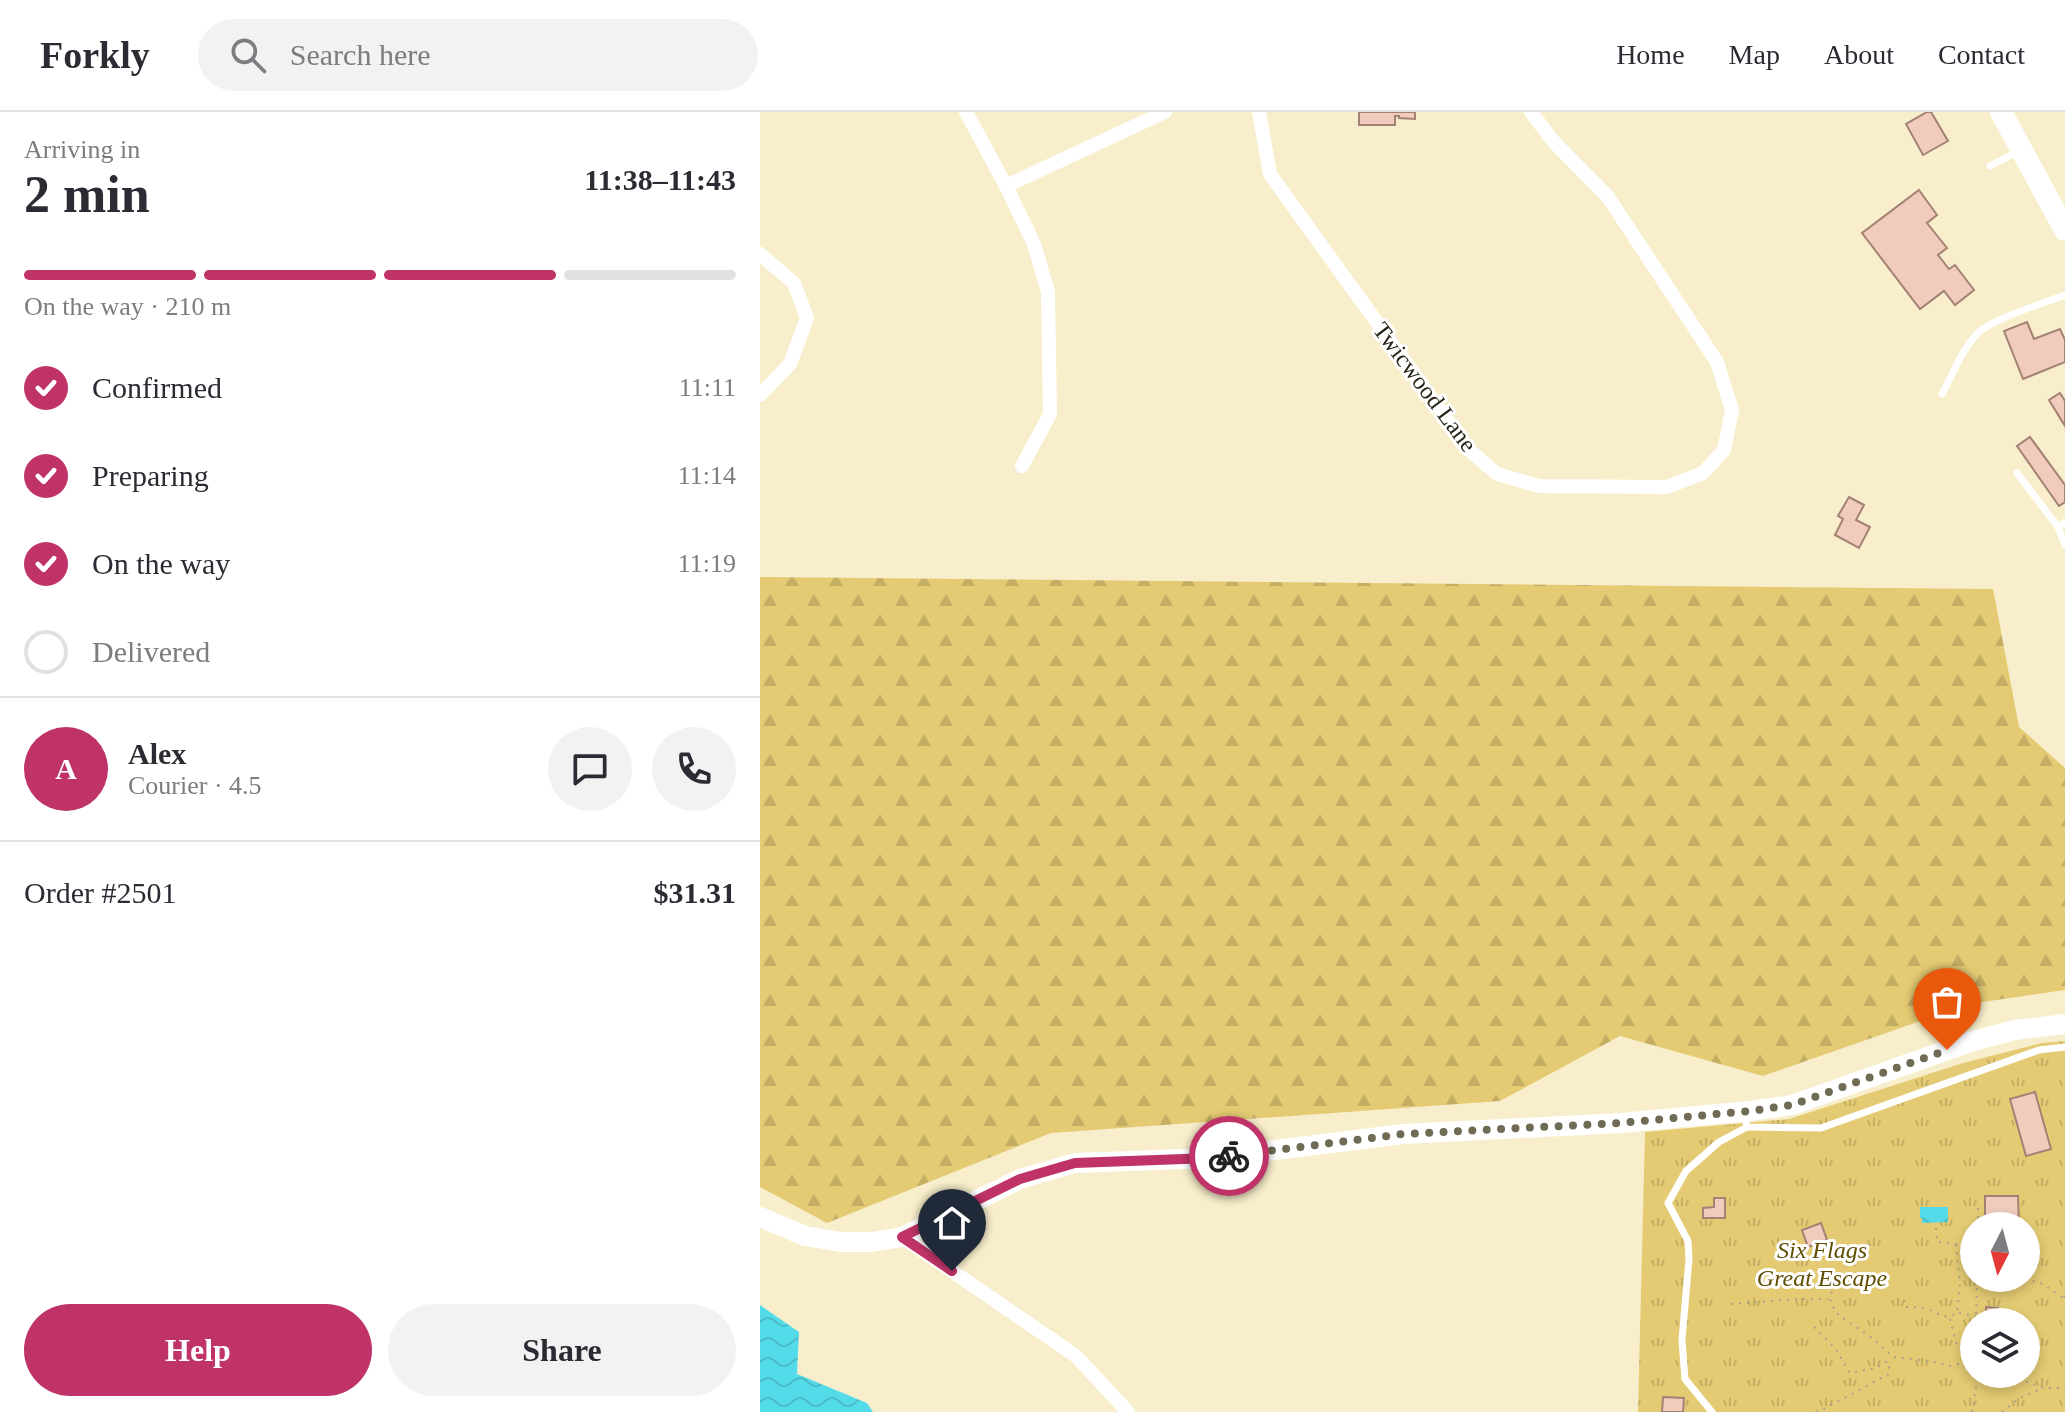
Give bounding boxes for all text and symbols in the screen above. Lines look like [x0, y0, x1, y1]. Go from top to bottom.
search box [198, 19, 758, 91]
icon: search [226, 33, 270, 77]
text: Forkly [40, 34, 150, 76]
text: Search here [290, 38, 431, 71]
text: Home [1616, 39, 1685, 70]
text: Map [1729, 39, 1780, 70]
text: About [1824, 39, 1894, 70]
text: Contact [1938, 39, 2025, 70]
text: Arriving in [24, 135, 140, 164]
text: 11:38–11:43 [584, 163, 736, 196]
text: 2 min [24, 166, 150, 223]
text: On the way · 210 m [24, 292, 231, 321]
street label: Twicwood Lane [1368, 317, 1482, 457]
icon: check [24, 366, 68, 410]
text: Confirmed [92, 371, 222, 404]
text: 11:11 [679, 373, 736, 402]
icon: check [24, 454, 68, 498]
text: Preparing [92, 459, 209, 492]
text: 11:14 [678, 461, 736, 490]
icon: check [24, 542, 68, 586]
text: On the way [92, 547, 230, 580]
text: 11:19 [678, 549, 736, 578]
text: Delivered [92, 635, 210, 668]
button: chat [548, 727, 632, 811]
button: phone [652, 727, 736, 811]
text: Alex [128, 737, 186, 770]
text: A [55, 752, 77, 785]
text: Courier · 4.5 [128, 771, 262, 800]
text: Order #2501 [24, 876, 176, 909]
text: $31.31 [654, 876, 736, 909]
pin [1913, 968, 1981, 1050]
icon: bag [1925, 980, 1969, 1024]
courier [1189, 1116, 1269, 1196]
icon: bike [1207, 1134, 1251, 1178]
pin [918, 1189, 986, 1271]
icon: home [930, 1201, 974, 1245]
north arrow [1960, 1212, 2040, 1292]
map controls [1960, 1212, 2040, 1388]
park label: Six Flags Great Escape [1757, 1237, 1888, 1291]
button: Help [24, 1304, 372, 1396]
button: Share [388, 1304, 736, 1396]
button: layers [1960, 1308, 2040, 1388]

